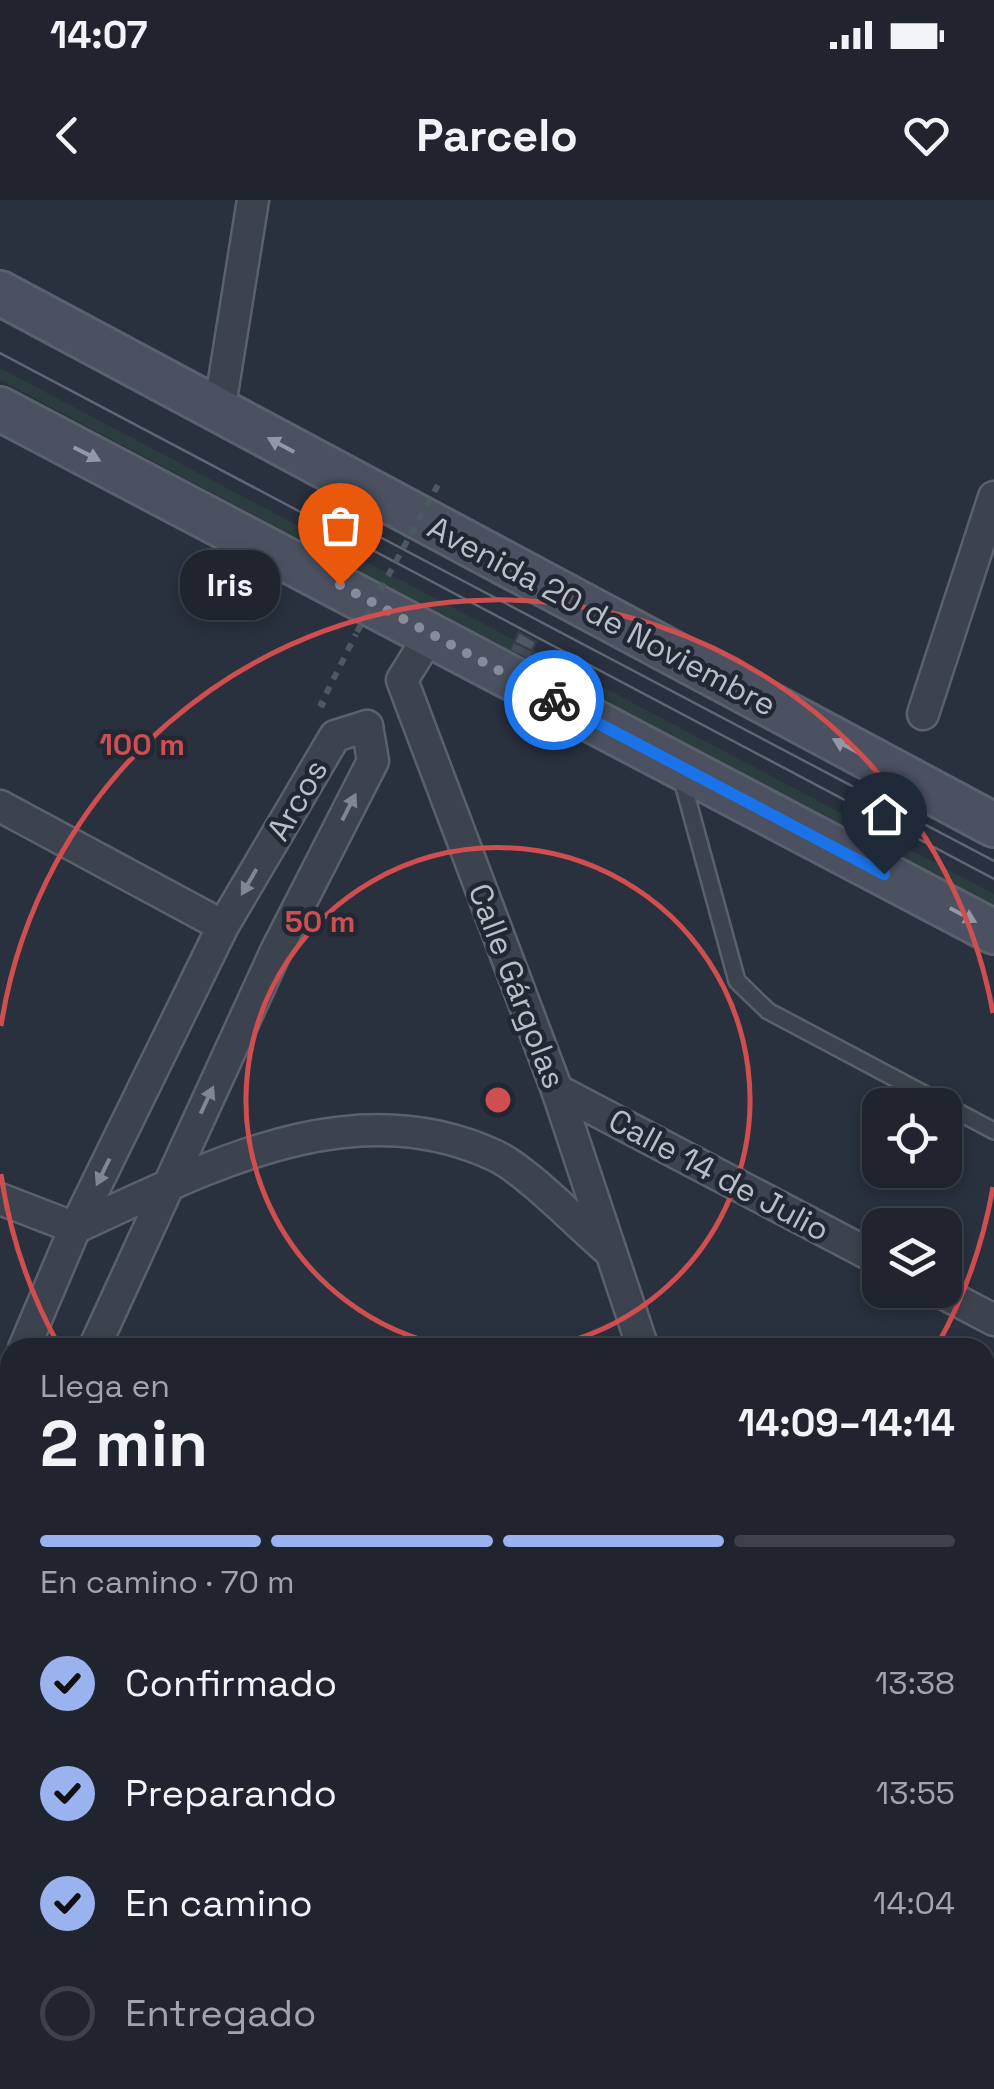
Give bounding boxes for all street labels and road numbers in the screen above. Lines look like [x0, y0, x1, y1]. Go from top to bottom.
street label: Avenida 20 de Noviembre [421, 507, 783, 725]
street label: Arcos [258, 752, 336, 848]
street label: Calle Gárgolas [460, 878, 574, 1094]
street label: Calle 14 de Julio [602, 1100, 836, 1250]

